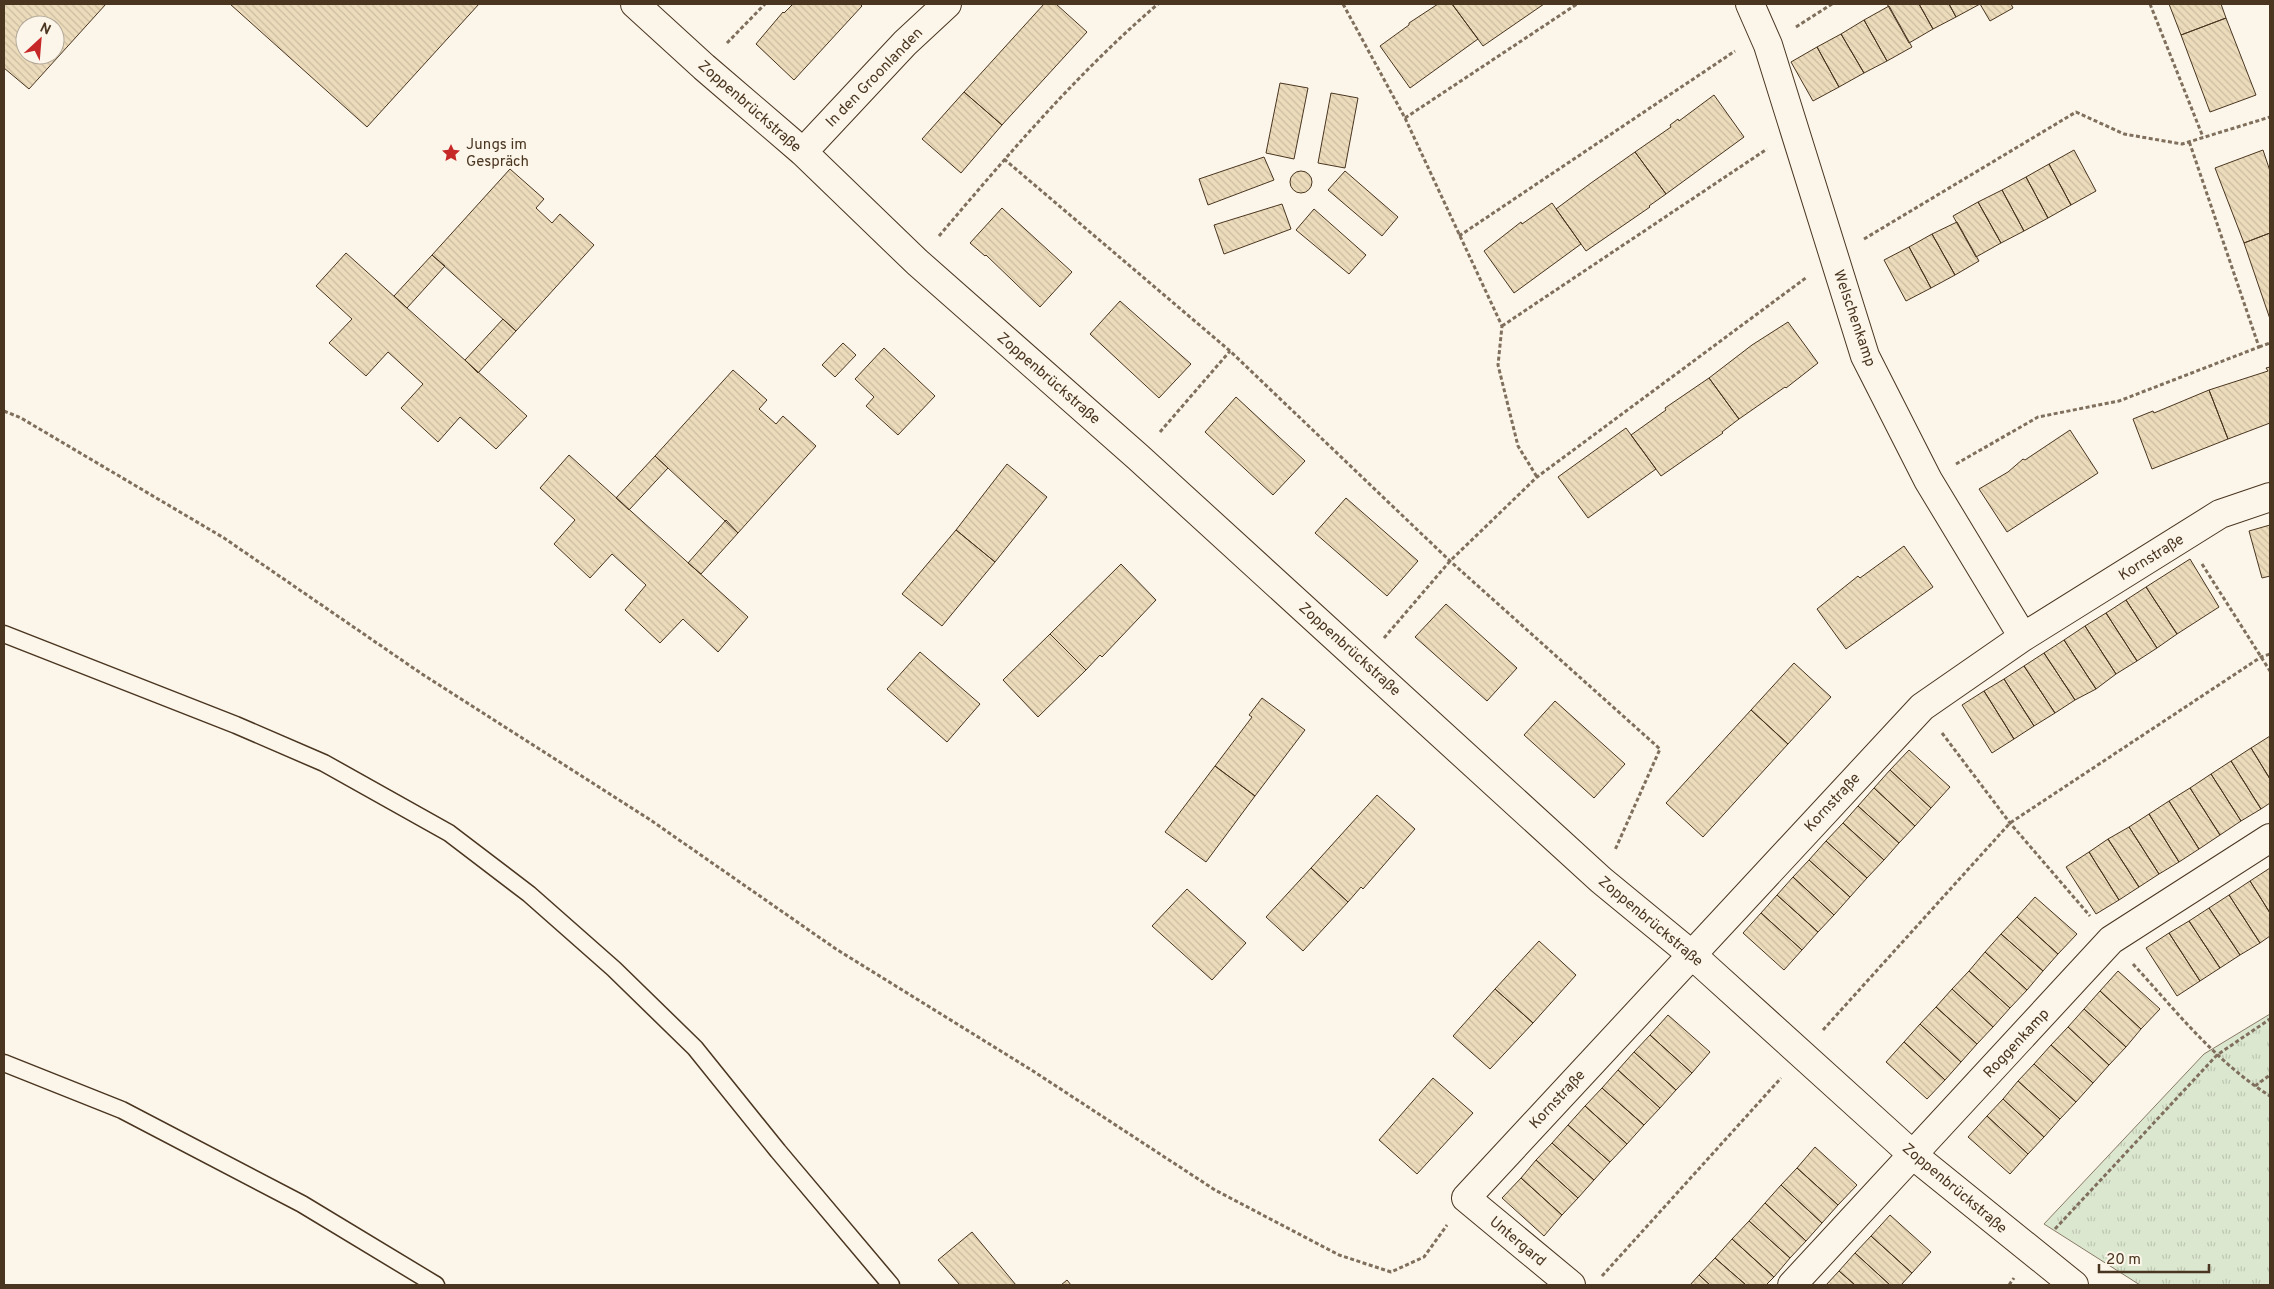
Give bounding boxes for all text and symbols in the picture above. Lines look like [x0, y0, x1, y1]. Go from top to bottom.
north arrow [15, 15, 65, 65]
text: N [37, 20, 53, 40]
street label: In den Groonlanden [822, 24, 928, 132]
street label: Zoppenbrückstraße [693, 57, 805, 157]
place label: Jungs im Gespräch [466, 136, 529, 172]
place icon: Jungs im Gespräch [440, 142, 462, 164]
street label: Welschenkamp [1828, 268, 1879, 369]
street label: Zoppenbrückstraße [992, 329, 1104, 429]
street label: Kornstraße [2115, 531, 2188, 586]
street label: Zoppenbrückstraße [1294, 599, 1404, 701]
street label: Kornstraße [1801, 770, 1865, 836]
street label: Zoppenbrückstraße [1594, 873, 1706, 972]
street label: Roggenkamp [1980, 1005, 2054, 1083]
street label: Kornstraße [1526, 1067, 1590, 1133]
street label: Zoppenbrückstraße [1898, 1140, 2010, 1239]
street label: Untergard [1485, 1213, 1549, 1271]
scale bar [2099, 1242, 2209, 1274]
text: 20 m [2106, 1251, 2141, 1270]

